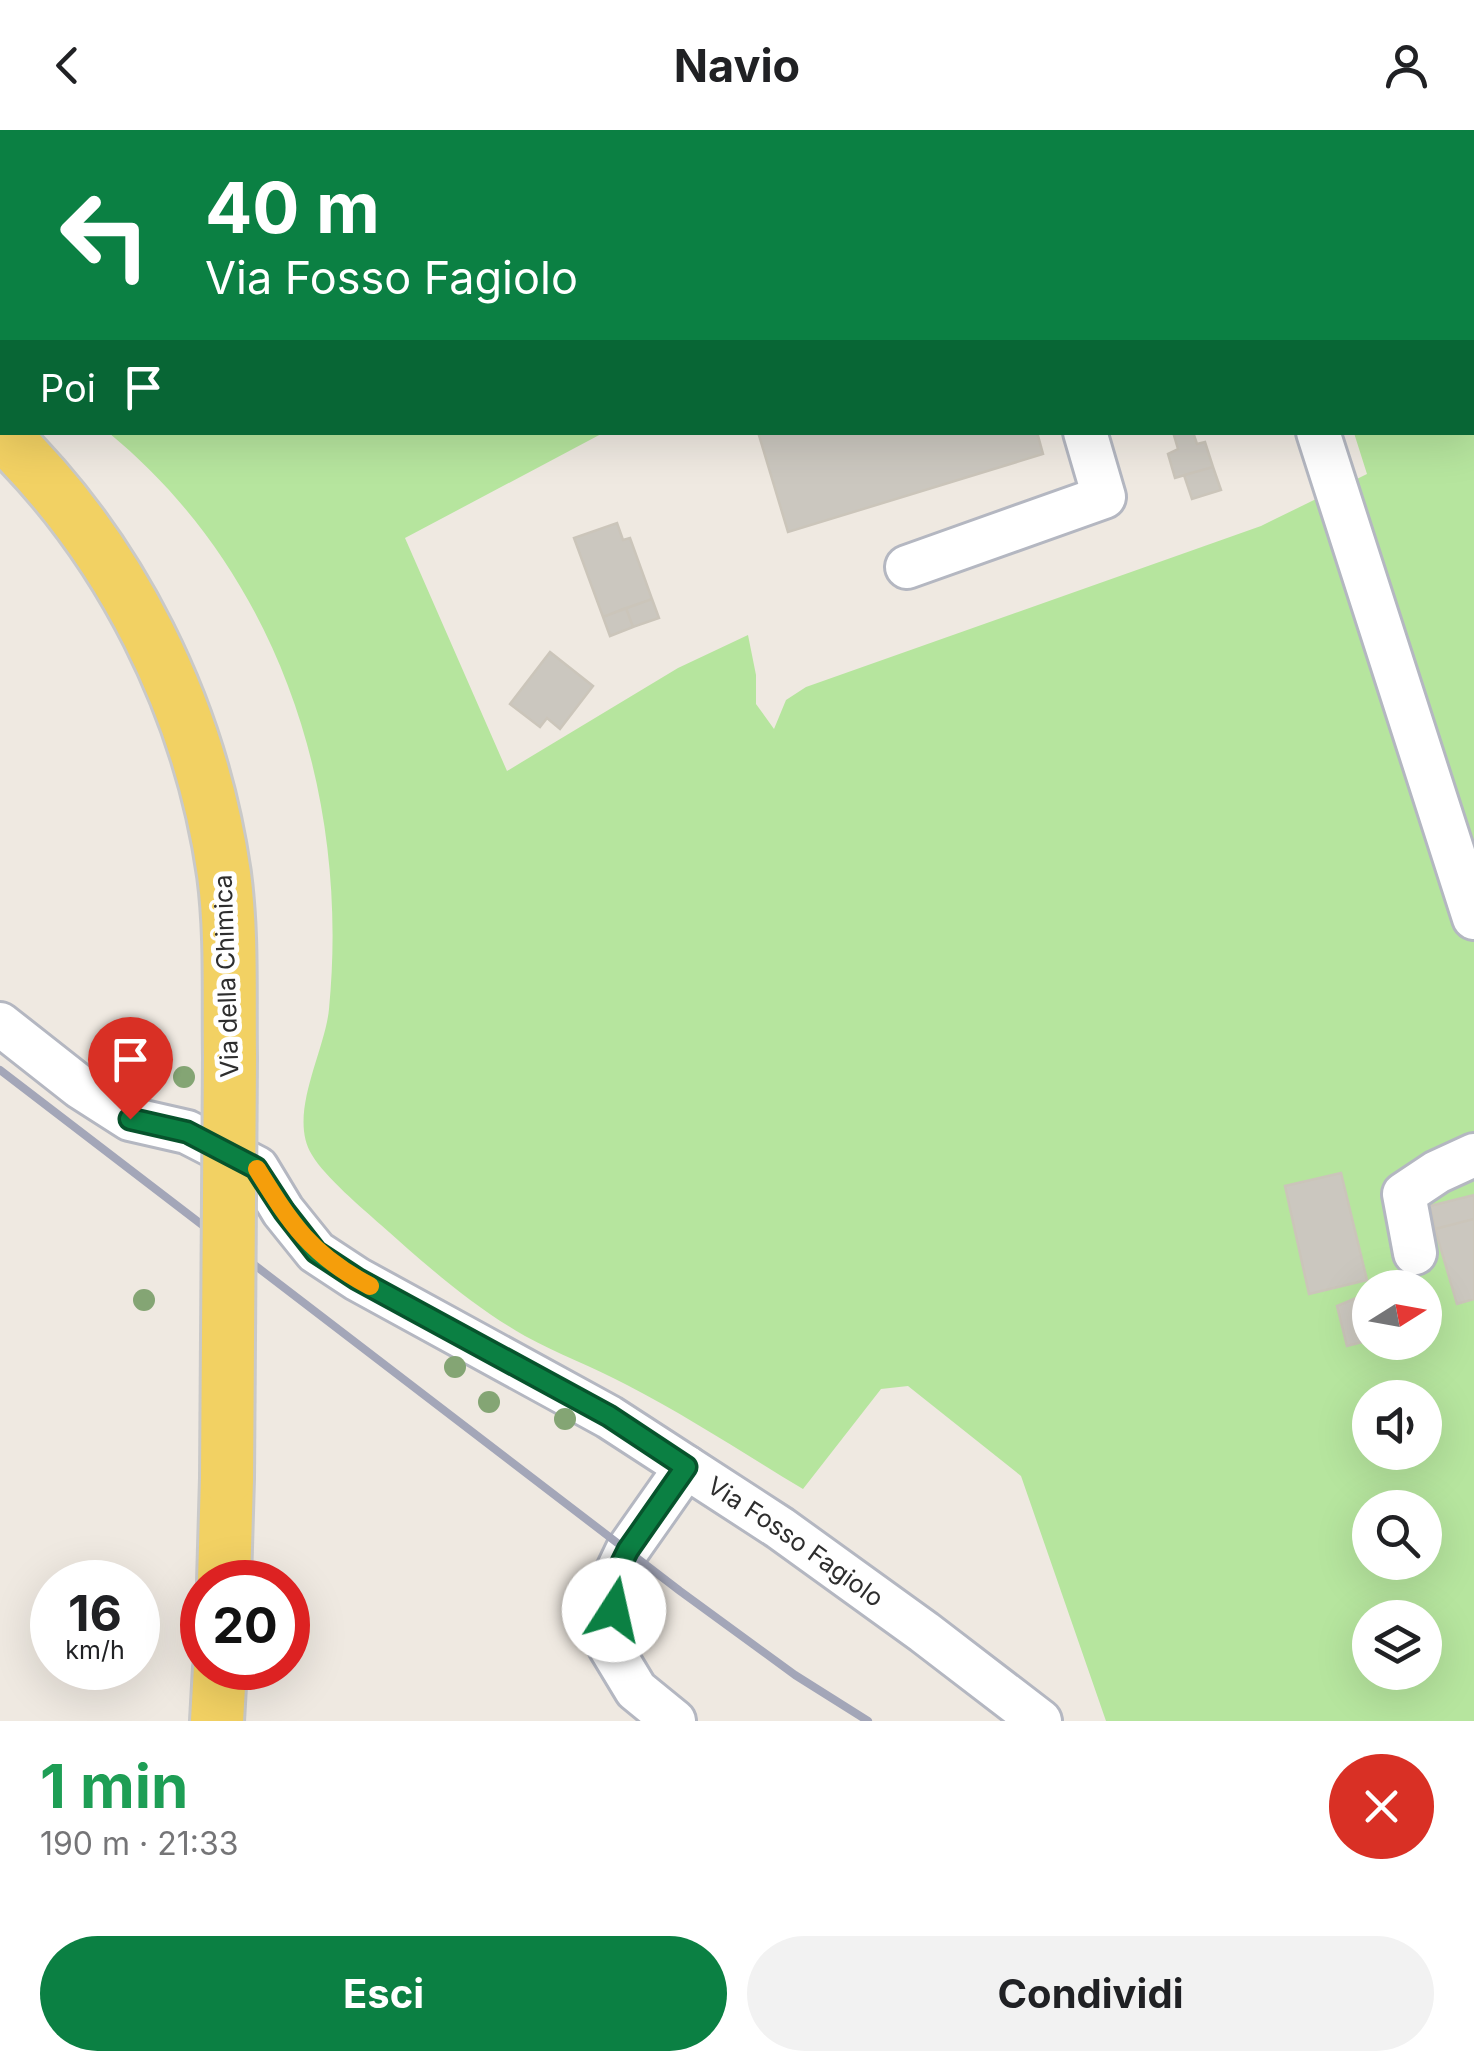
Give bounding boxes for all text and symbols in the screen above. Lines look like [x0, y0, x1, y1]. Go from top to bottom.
icon: back [40, 38, 95, 93]
text: Navio [674, 38, 800, 93]
icon: person [1379, 38, 1434, 93]
text: 40 m [205, 165, 380, 250]
icon: left [40, 170, 170, 300]
text: Via Fosso Fagiolo [205, 250, 578, 305]
icon: arrive [116, 360, 171, 415]
text: Poi [40, 365, 96, 411]
street label: Via della Chimica [207, 874, 245, 1078]
pin [88, 1017, 173, 1120]
icon: arrive [103, 1032, 158, 1087]
north arrow [1352, 1270, 1442, 1360]
map controls [1352, 1270, 1442, 1690]
button: sound [1352, 1380, 1442, 1470]
street label: Via Fosso Fagiolo [702, 1470, 889, 1613]
button: search [1352, 1490, 1442, 1580]
position arrow [562, 1558, 666, 1662]
speed limit sign: 20 [180, 1560, 310, 1690]
text: 16 [68, 1583, 122, 1643]
button: layers [1352, 1600, 1442, 1690]
text: km/h [65, 1635, 125, 1665]
text: 1 min [40, 1750, 188, 1822]
button: close [1329, 1754, 1434, 1859]
text: 190 m · 21:33 [40, 1824, 239, 1863]
button: Esci [40, 1936, 727, 2051]
button: Condividi [747, 1936, 1434, 2051]

